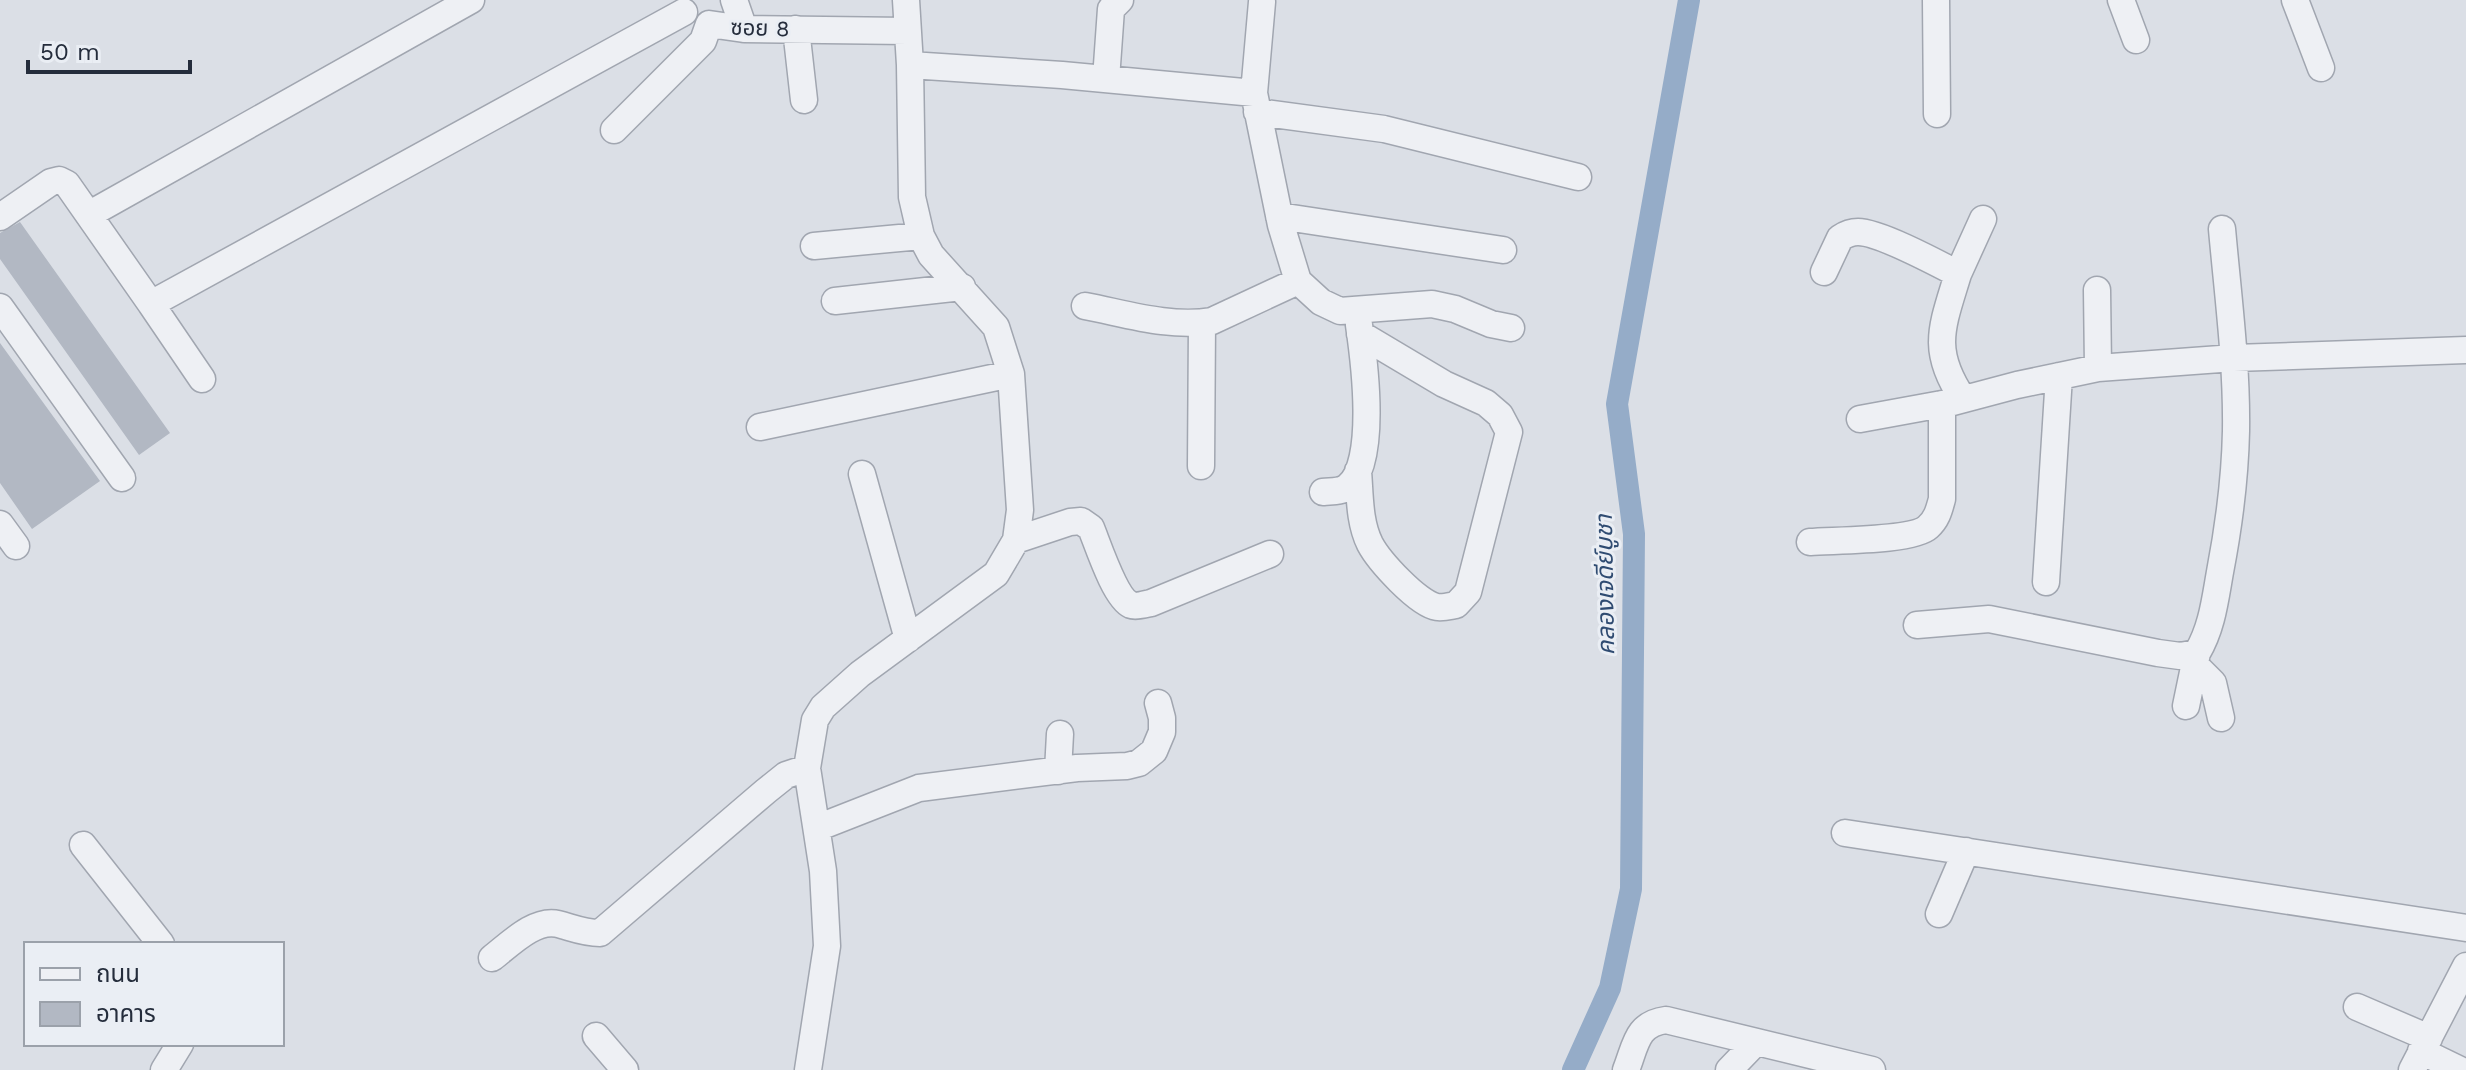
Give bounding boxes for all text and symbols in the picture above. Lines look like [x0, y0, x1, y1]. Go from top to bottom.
street label: ซอย 8 [730, 14, 790, 42]
scale bar [28, 24, 190, 74]
text: 50 m [40, 38, 100, 66]
water label: คลองเจดีย์บูชา [1590, 513, 1621, 656]
legend [24, 942, 284, 1046]
text: ถนน [96, 960, 140, 988]
text: อาคาร [96, 1000, 156, 1028]

